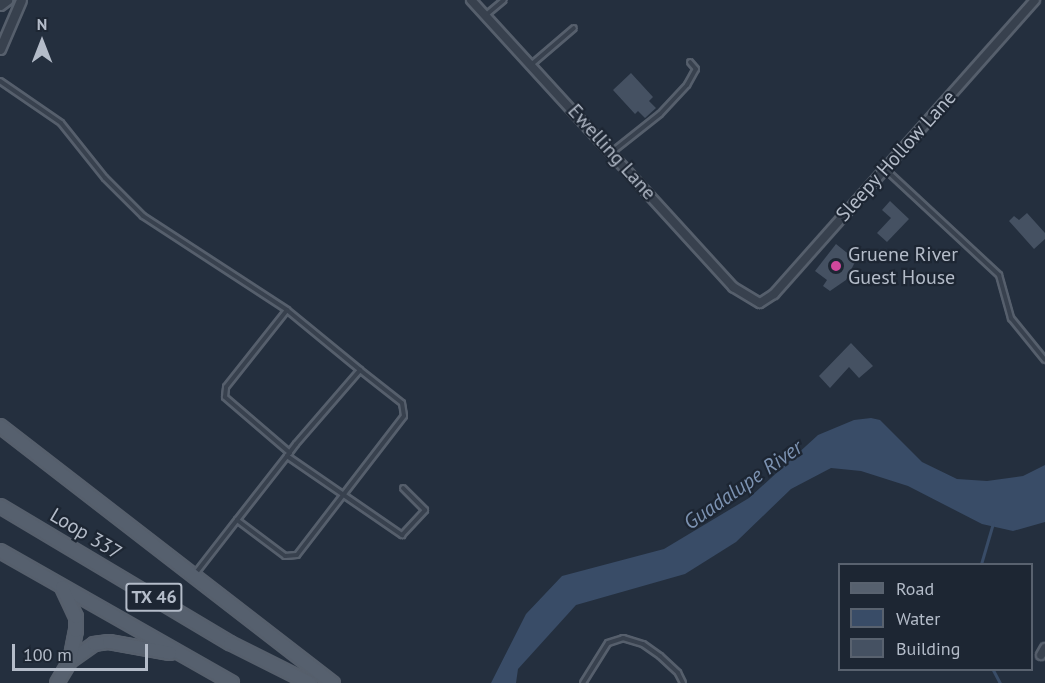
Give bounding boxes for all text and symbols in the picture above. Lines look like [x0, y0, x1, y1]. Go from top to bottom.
north arrow [12, 12, 72, 72]
text: N [37, 14, 47, 34]
street label: Sleepy Hollow Lane [830, 85, 962, 227]
street label: Ewelling Lane [563, 99, 661, 205]
place label: Gruene River Guest House [848, 243, 958, 290]
marker: Gruene River Guest House [829, 259, 843, 273]
water label: Guadalupe River [679, 435, 807, 535]
street label: Loop 337 [46, 503, 126, 565]
legend [838, 563, 1033, 671]
text: Road [896, 577, 934, 600]
road number: TX 46 [124, 582, 184, 612]
text: Water [896, 607, 940, 630]
scale bar [15, 632, 152, 670]
text: Building [896, 637, 960, 660]
text: 100 m [23, 643, 72, 666]

